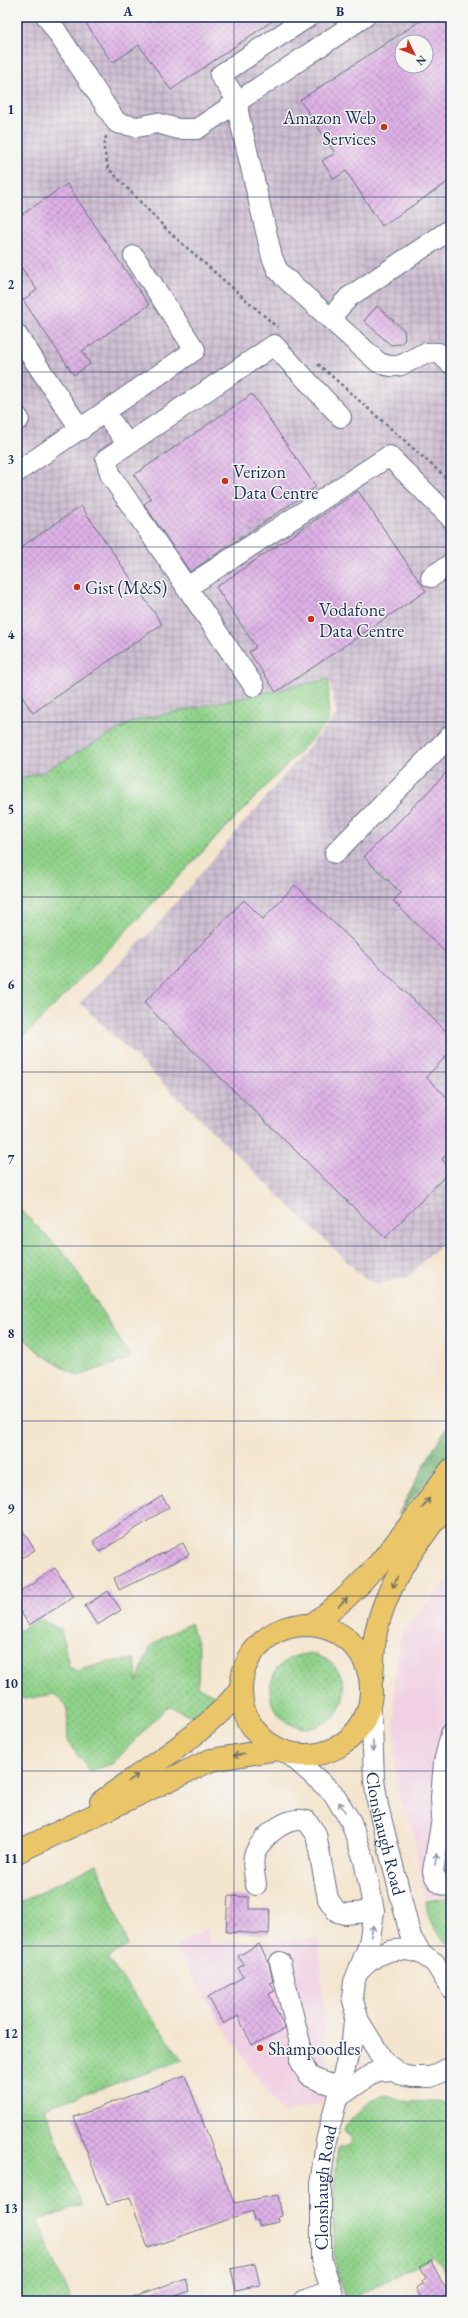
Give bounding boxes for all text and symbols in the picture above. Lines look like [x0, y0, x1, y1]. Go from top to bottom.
text: A [122, 3, 133, 20]
text: B [336, 3, 344, 20]
north arrow [394, 34, 434, 74]
text: N [413, 53, 429, 69]
text: 1 [8, 101, 15, 118]
place label: Amazon Web Services [282, 106, 376, 150]
marker: Amazon Web Services [379, 122, 389, 132]
text: 2 [8, 276, 15, 293]
text: 3 [8, 451, 15, 468]
place label: Verizon Data Centre [233, 460, 318, 504]
marker: Verizon Data Centre [220, 476, 230, 486]
place label: Gist (M&S) [85, 576, 167, 599]
marker: Gist (M&S) [72, 582, 82, 592]
place label: Vodafone Data Centre [319, 598, 404, 642]
marker: Vodafone Data Centre [306, 614, 316, 624]
text: 4 [8, 626, 15, 643]
text: 5 [8, 801, 14, 818]
text: 6 [8, 976, 15, 993]
text: 7 [8, 1151, 15, 1168]
text: 8 [8, 1325, 15, 1342]
one-way arrow [422, 1497, 430, 1508]
text: 9 [8, 1500, 15, 1517]
one-way arrow [391, 1576, 398, 1588]
one-way arrow [337, 1598, 347, 1607]
text: 10 [4, 1675, 18, 1692]
one-way arrow [370, 1739, 377, 1752]
one-way arrow [233, 1752, 246, 1760]
street label: Clonshaugh Road [362, 1771, 412, 1898]
one-way arrow [128, 1774, 139, 1782]
one-way arrow [338, 1802, 346, 1813]
text: 11 [4, 1850, 18, 1867]
one-way arrow [432, 1852, 440, 1865]
one-way arrow [368, 1925, 376, 1938]
text: 12 [4, 2025, 18, 2042]
place label: Shampoodles [268, 2037, 360, 2060]
marker: Shampoodles [255, 2043, 265, 2053]
street label: Clonshaugh Road [310, 2121, 341, 2250]
text: 13 [4, 2200, 18, 2217]

